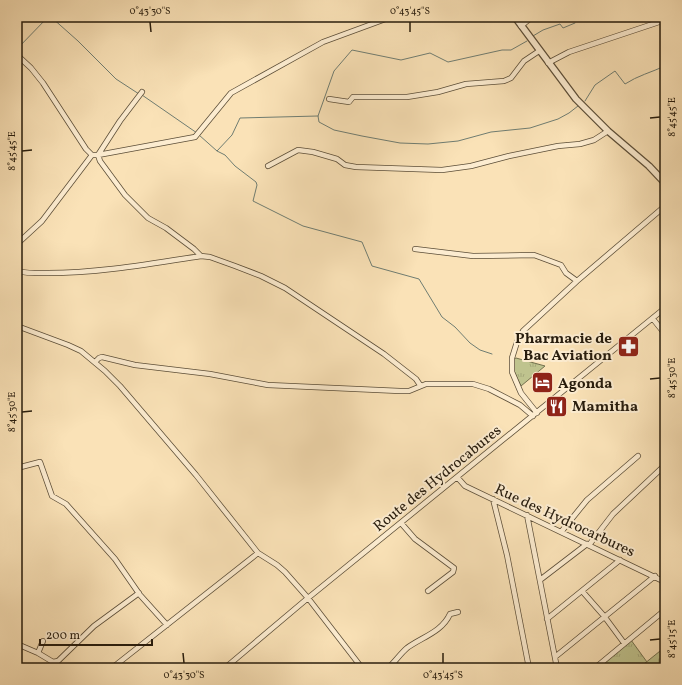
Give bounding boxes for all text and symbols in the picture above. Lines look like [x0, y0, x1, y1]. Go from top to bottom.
text: 0°43'30"S [129, 4, 171, 18]
text: 0°43'45"S [390, 4, 430, 18]
text: 8°45'45"E [665, 97, 679, 137]
text: 8°45'45"E [5, 131, 19, 171]
place label: Pharmacie de Bac Aviation [515, 329, 612, 367]
pharmacy icon: Pharmacie de Bac Aviation [615, 334, 641, 360]
text: 8°45'30"E [665, 358, 679, 398]
hotel icon: Agonda [530, 370, 556, 396]
place label: Agonda [558, 374, 612, 395]
text: 8°45'30"E [5, 392, 19, 432]
restaurant icon: Mamitha [543, 393, 569, 419]
place label: Mamitha [572, 397, 638, 418]
street label: Route des Hydrocabures [369, 421, 506, 537]
street label: Rue des Hydrocarbures [491, 480, 638, 563]
text: 8°45'15"E [665, 620, 679, 658]
scale bar [40, 621, 152, 647]
text: 200 m [46, 628, 80, 644]
text: 0°43'30"S [163, 668, 205, 682]
text: 0°43'45"S [423, 668, 463, 682]

